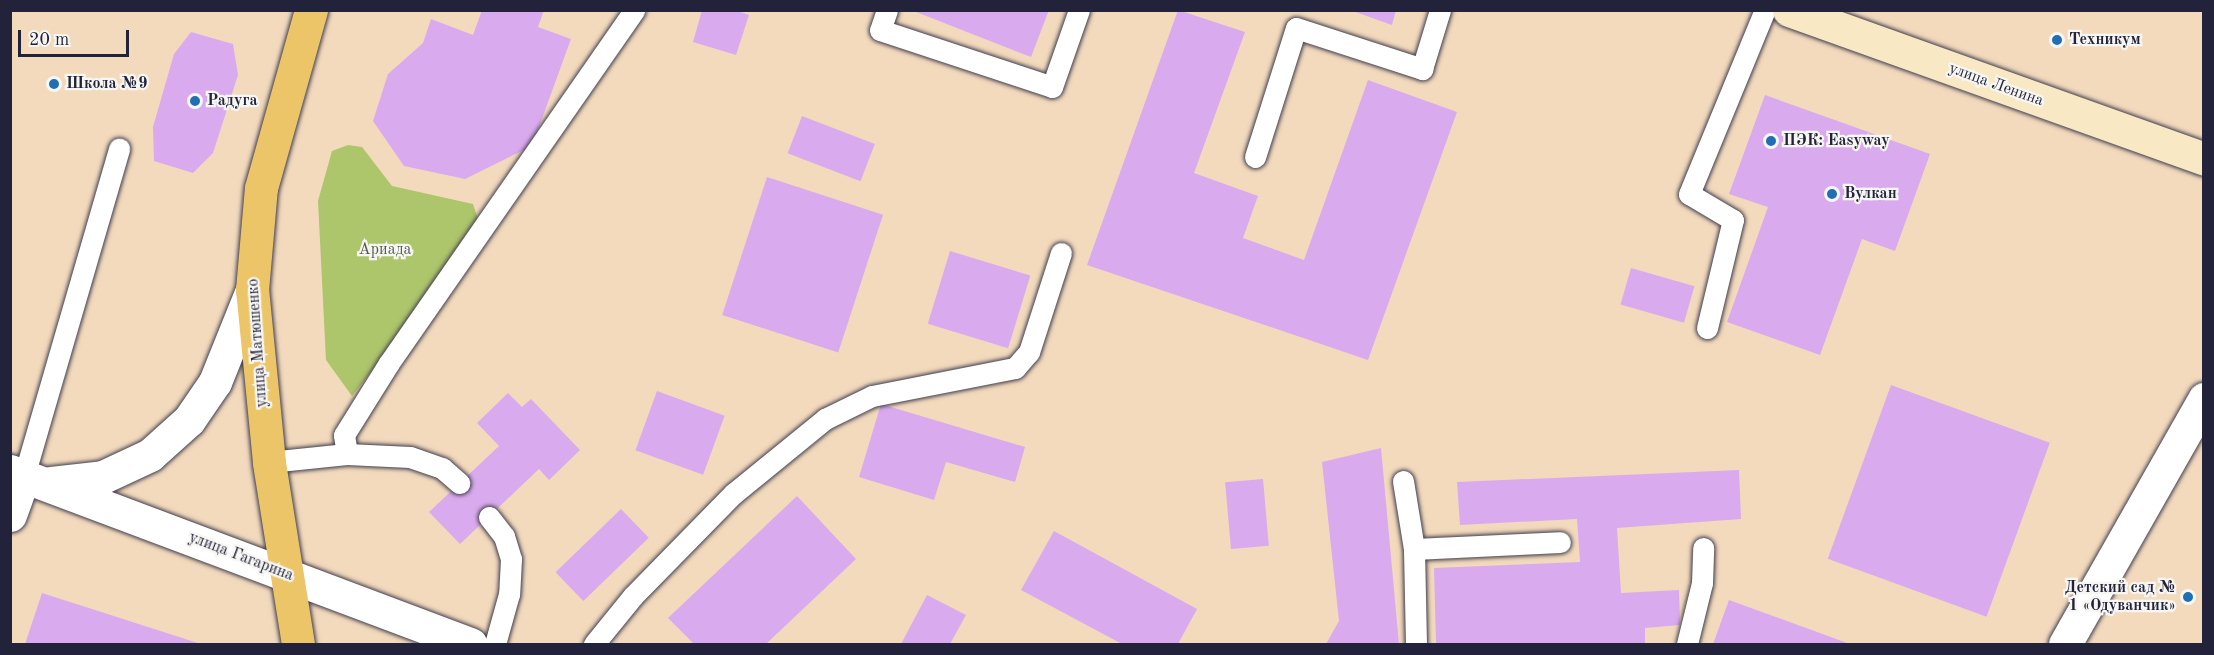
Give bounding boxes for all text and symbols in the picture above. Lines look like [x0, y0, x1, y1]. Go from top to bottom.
scale bar [21, 18, 132, 56]
place label: Техникум [2069, 30, 2141, 50]
text: 20 m [29, 31, 69, 49]
marker: Техникум [2050, 33, 2064, 47]
street label: улица Ленина [1946, 59, 2046, 111]
place label: Школа №9 [66, 74, 147, 94]
marker: Школа №9 [47, 77, 61, 91]
place label: Радуга [207, 91, 258, 111]
marker: Радуга [188, 94, 202, 108]
place label: ПЭК: Easyway [1783, 131, 1890, 151]
marker: ПЭК: Easyway [1764, 134, 1778, 148]
place label: Вулкан [1844, 184, 1897, 204]
marker: Вулкан [1825, 187, 1839, 201]
park label: Ариада [359, 240, 411, 260]
street label: улица Матюшенко [244, 278, 272, 408]
street label: улица Гагарина [186, 528, 296, 586]
place label: Детский сад № 1 «Одуванчик» [2065, 578, 2176, 616]
marker: Детский сад № 1 «Одуванчик» [2181, 590, 2195, 604]

